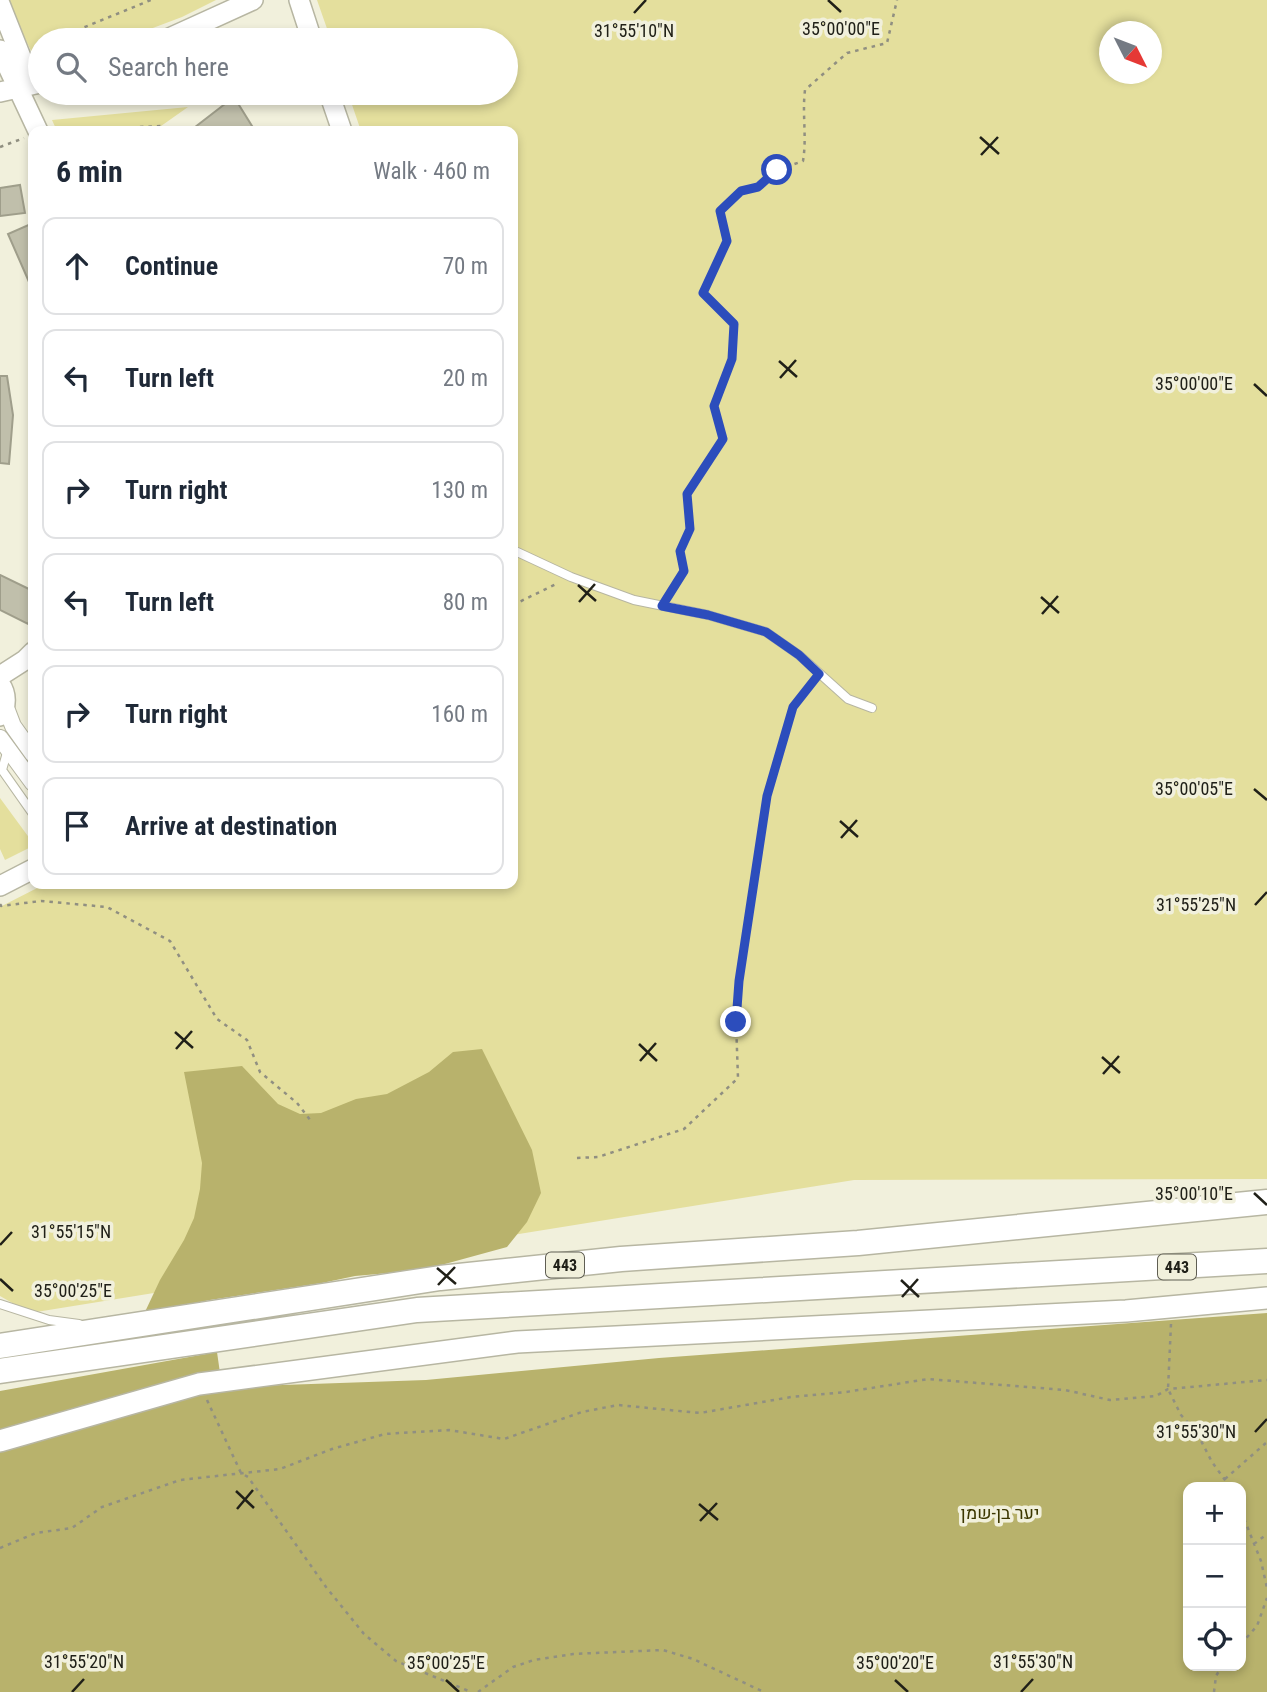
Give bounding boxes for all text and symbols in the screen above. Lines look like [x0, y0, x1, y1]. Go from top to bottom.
text: 35°00'00"E [802, 18, 880, 39]
text: 31°55'10"N [594, 20, 674, 41]
north arrow [1099, 21, 1162, 84]
search box [28, 28, 518, 105]
icon: search [52, 48, 90, 86]
text: Search here [108, 52, 229, 82]
text: 6 min [56, 154, 123, 189]
route start [761, 154, 792, 185]
text: Walk · 460 m [373, 158, 490, 185]
icon: ahead [58, 247, 96, 285]
text: Continue [125, 251, 218, 281]
text: 70 m [443, 253, 488, 280]
icon: left [58, 359, 96, 397]
text: Turn left [125, 363, 214, 393]
text: 20 m [443, 365, 488, 392]
text: 35°00'00"E [1155, 373, 1233, 394]
icon: right [58, 471, 96, 509]
text: Turn right [125, 475, 227, 505]
text: 130 m [431, 477, 488, 504]
icon: left [58, 583, 96, 621]
text: Turn left [125, 587, 214, 617]
text: 80 m [443, 589, 488, 616]
icon: right [58, 695, 96, 733]
text: Turn right [125, 699, 227, 729]
text: 160 m [431, 701, 488, 728]
text: 35°00'05"E [1155, 778, 1233, 799]
icon: arrive [58, 807, 96, 845]
text: Arrive at destination [125, 811, 337, 841]
text: 31°55'25"N [1156, 894, 1236, 915]
route end [720, 1006, 751, 1037]
text: 35°00'10"E [1155, 1183, 1233, 1204]
text: 31°55'15"N [31, 1221, 111, 1242]
road number: 443 [546, 1252, 584, 1278]
road number: 443 [1158, 1254, 1196, 1280]
text: 35°00'25"E [34, 1280, 112, 1301]
text: 31°55'30"N [1156, 1421, 1236, 1442]
map controls [1183, 1482, 1246, 1671]
button: + [1183, 1482, 1246, 1545]
park label: יער בן-שמן [961, 1502, 1039, 1523]
button: − [1183, 1545, 1246, 1608]
button: locate [1183, 1608, 1246, 1671]
text: 31°55'20"N [44, 1651, 124, 1672]
text: 31°55'30"N [993, 1651, 1073, 1672]
text: 35°00'25"E [407, 1652, 485, 1673]
text: 35°00'20"E [856, 1652, 934, 1673]

